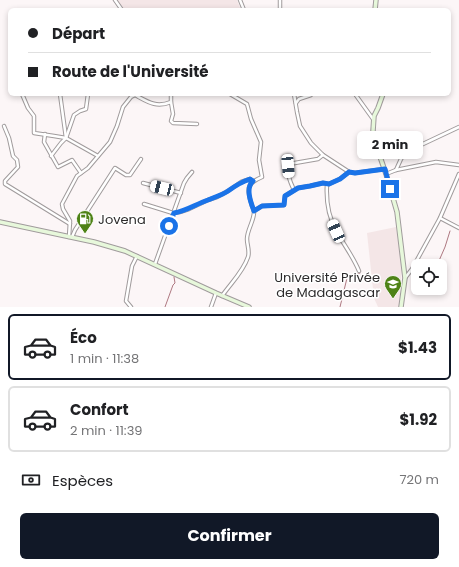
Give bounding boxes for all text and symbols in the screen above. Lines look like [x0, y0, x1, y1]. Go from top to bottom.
text: Départ [52, 23, 105, 44]
text: Route de l'Université [52, 61, 209, 82]
callout: 2 min [357, 131, 423, 159]
text: 2 min [372, 135, 408, 154]
car [281, 154, 295, 178]
car [149, 179, 175, 197]
route end [381, 180, 399, 198]
fuel station icon: Jovena [75, 209, 95, 234]
place label: Jovena [98, 210, 146, 229]
route start [160, 217, 178, 235]
car [326, 218, 346, 244]
map controls [411, 259, 447, 295]
button: locate [411, 259, 447, 295]
place label: Université Privée de Madagascar [274, 268, 380, 302]
school or university icon: Université Privée de Madagascar [383, 274, 403, 299]
text: Éco [70, 327, 97, 348]
icon: car [22, 329, 58, 365]
text: $1.43 [398, 337, 437, 358]
text: 1 min · 11:38 [70, 349, 139, 368]
text: Confort [70, 399, 129, 420]
icon: car [22, 401, 58, 437]
text: $1.92 [399, 409, 437, 430]
text: 2 min · 11:39 [70, 421, 143, 440]
icon: cash [20, 469, 42, 491]
text: Espèces [52, 470, 113, 491]
text: 720 m [399, 470, 439, 489]
button: Confirmer [20, 513, 439, 559]

